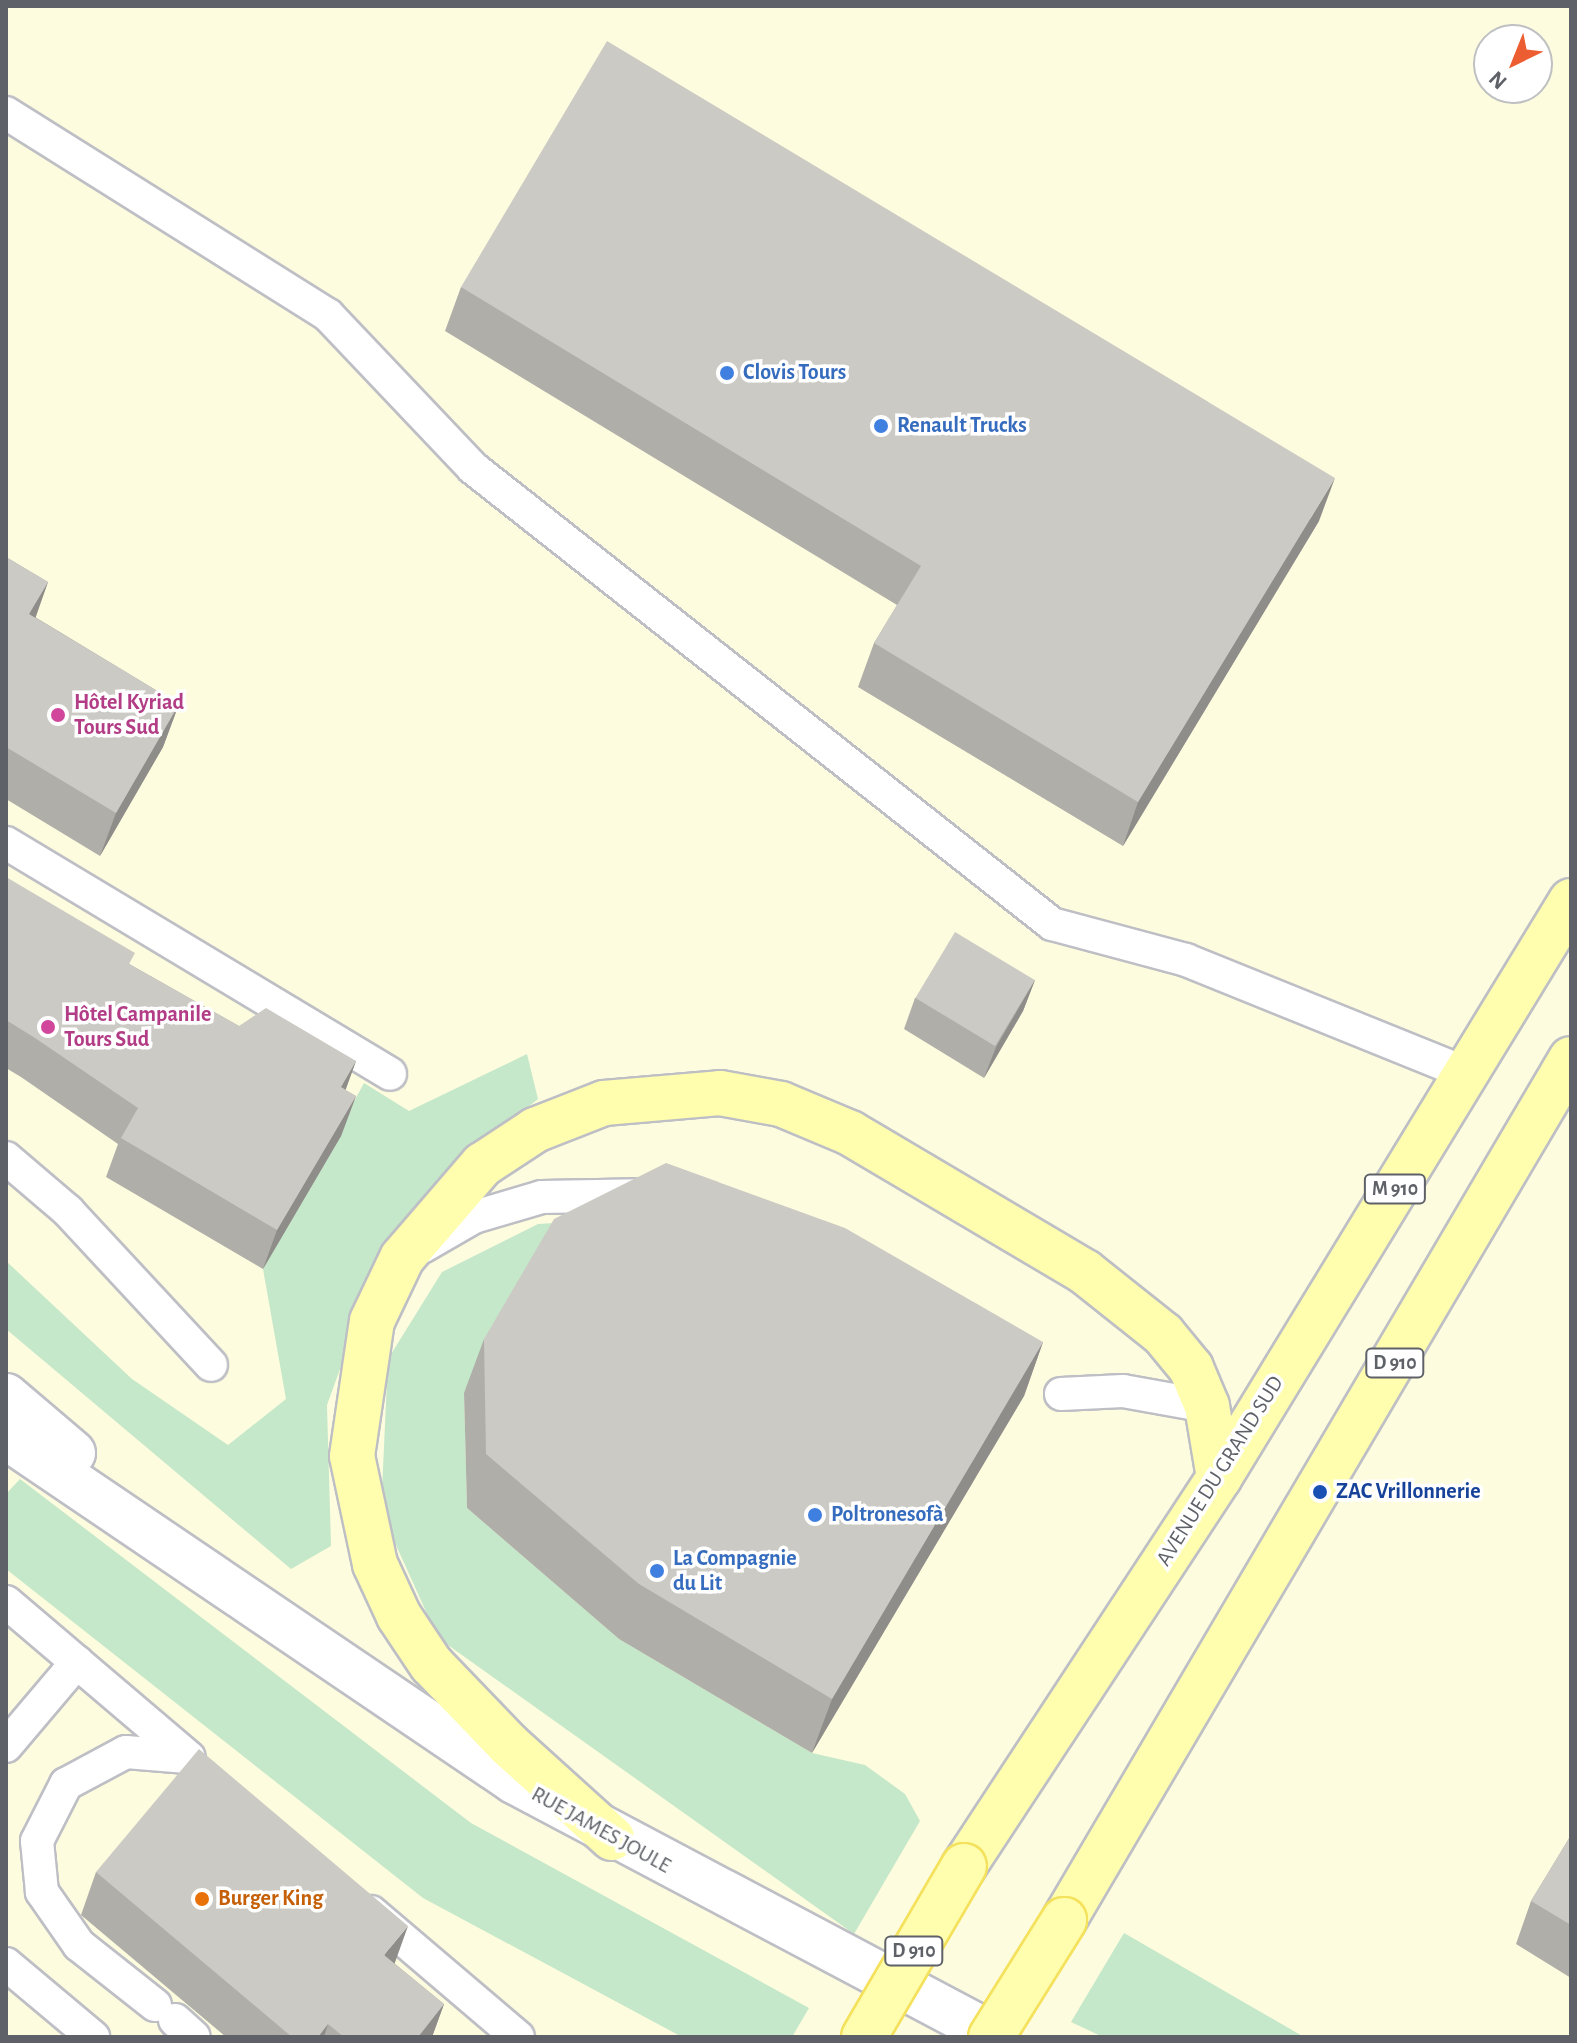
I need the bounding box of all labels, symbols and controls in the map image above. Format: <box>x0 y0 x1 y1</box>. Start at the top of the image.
north arrow <box>1473 24 1553 104</box>
text: N <box>1485 67 1511 93</box>
place label: Clovis Tours <box>743 360 846 386</box>
marker: Clovis Tours <box>718 364 736 382</box>
place label: Renault Trucks <box>897 413 1027 439</box>
marker: Renault Trucks <box>872 417 890 435</box>
place label: Hôtel Kyriad Tours Sud <box>74 689 184 740</box>
marker: Hôtel Kyriad Tours Sud <box>49 706 67 724</box>
place label: Hôtel Campanile Tours Sud <box>64 1001 211 1052</box>
marker: Hôtel Campanile Tours Sud <box>39 1018 57 1036</box>
road number: M 910 <box>1363 1173 1427 1205</box>
road number: D 910 <box>1365 1347 1425 1379</box>
street label: AVENUE DU GRAND SUD <box>1151 1371 1289 1571</box>
place label: ZAC Vrillonnerie <box>1336 1479 1481 1505</box>
marker: ZAC Vrillonnerie <box>1311 1483 1329 1501</box>
place label: Poltronesofà <box>831 1502 944 1528</box>
marker: Poltronesofà <box>806 1506 824 1524</box>
place label: La Compagnie du Lit <box>673 1545 797 1596</box>
marker: La Compagnie du Lit <box>648 1562 666 1580</box>
street label: RUE JAMES JOULE <box>527 1781 675 1879</box>
place label: Burger King <box>218 1886 323 1912</box>
marker: Burger King <box>193 1890 211 1908</box>
road number: D 910 <box>884 1935 944 1967</box>

